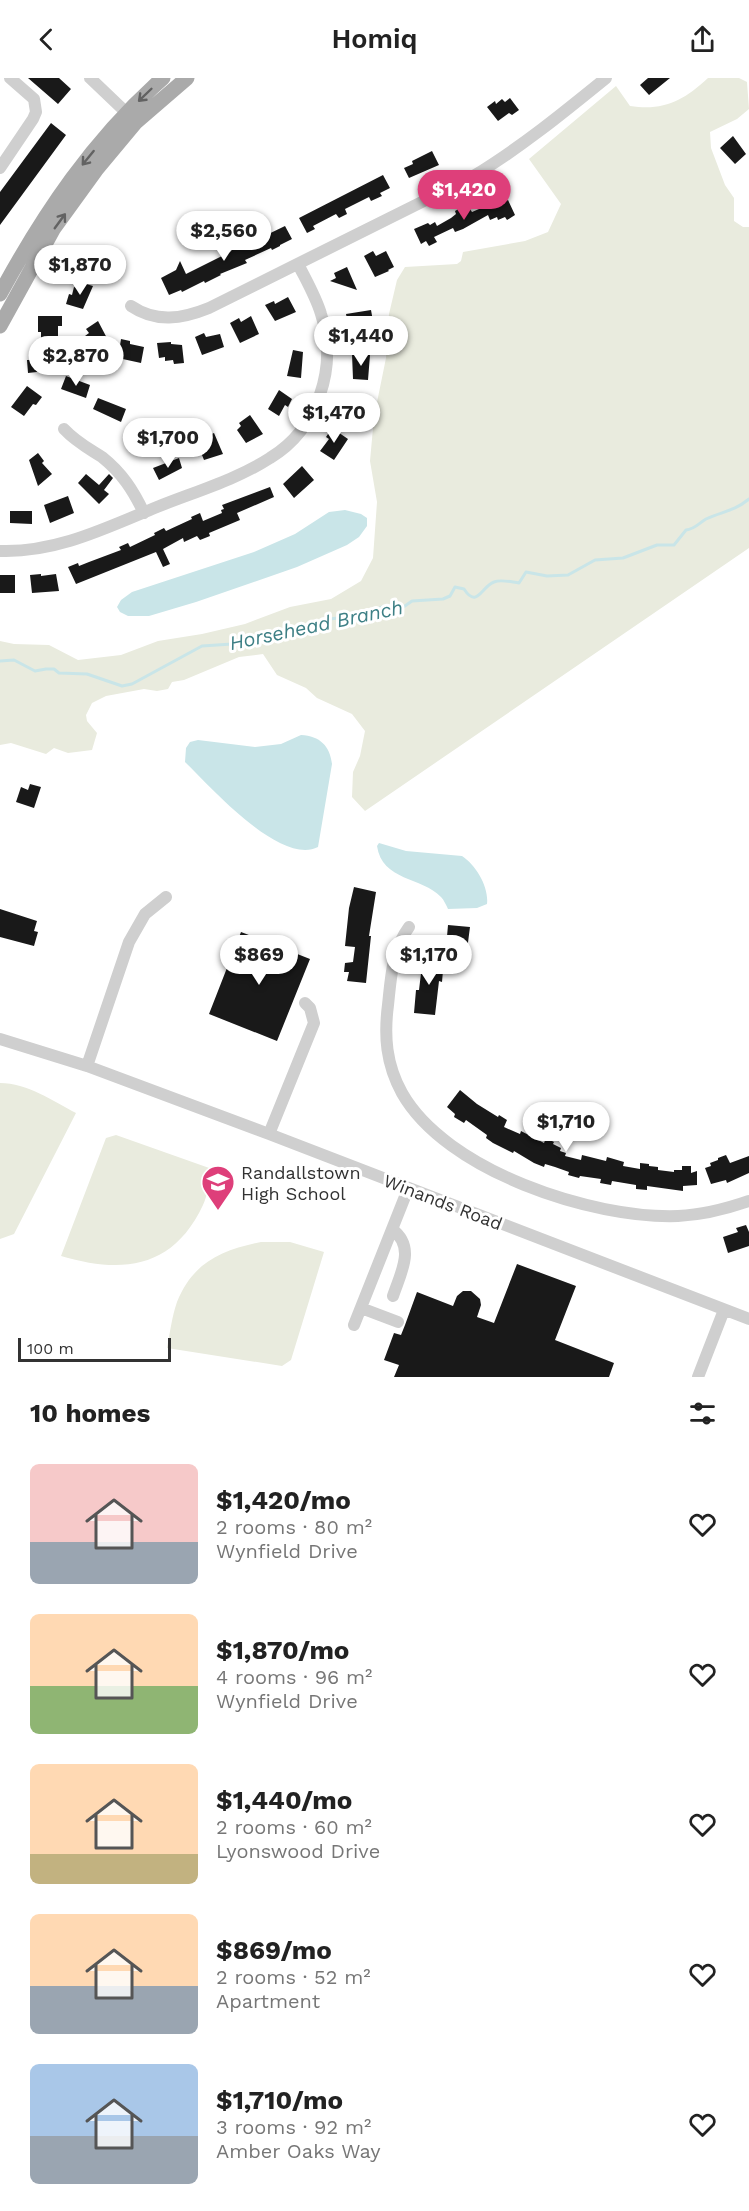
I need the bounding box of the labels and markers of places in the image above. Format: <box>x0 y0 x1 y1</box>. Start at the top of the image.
pin: $1,420 <box>415 170 513 221</box>
pin: $2,560 <box>175 211 273 262</box>
pin: $1,870 <box>31 245 129 296</box>
pin: $1,440 <box>312 316 410 367</box>
pin: $2,870 <box>27 336 125 387</box>
pin: $1,470 <box>285 393 383 444</box>
pin: $1,700 <box>119 418 217 469</box>
pin: $869 <box>223 935 295 986</box>
pin: $1,170 <box>380 935 478 986</box>
pin: $1,710 <box>517 1102 615 1153</box>
place label: Randallstown High School <box>241 1162 361 1204</box>
school or university icon: Randallstown High School <box>200 1164 236 1211</box>

